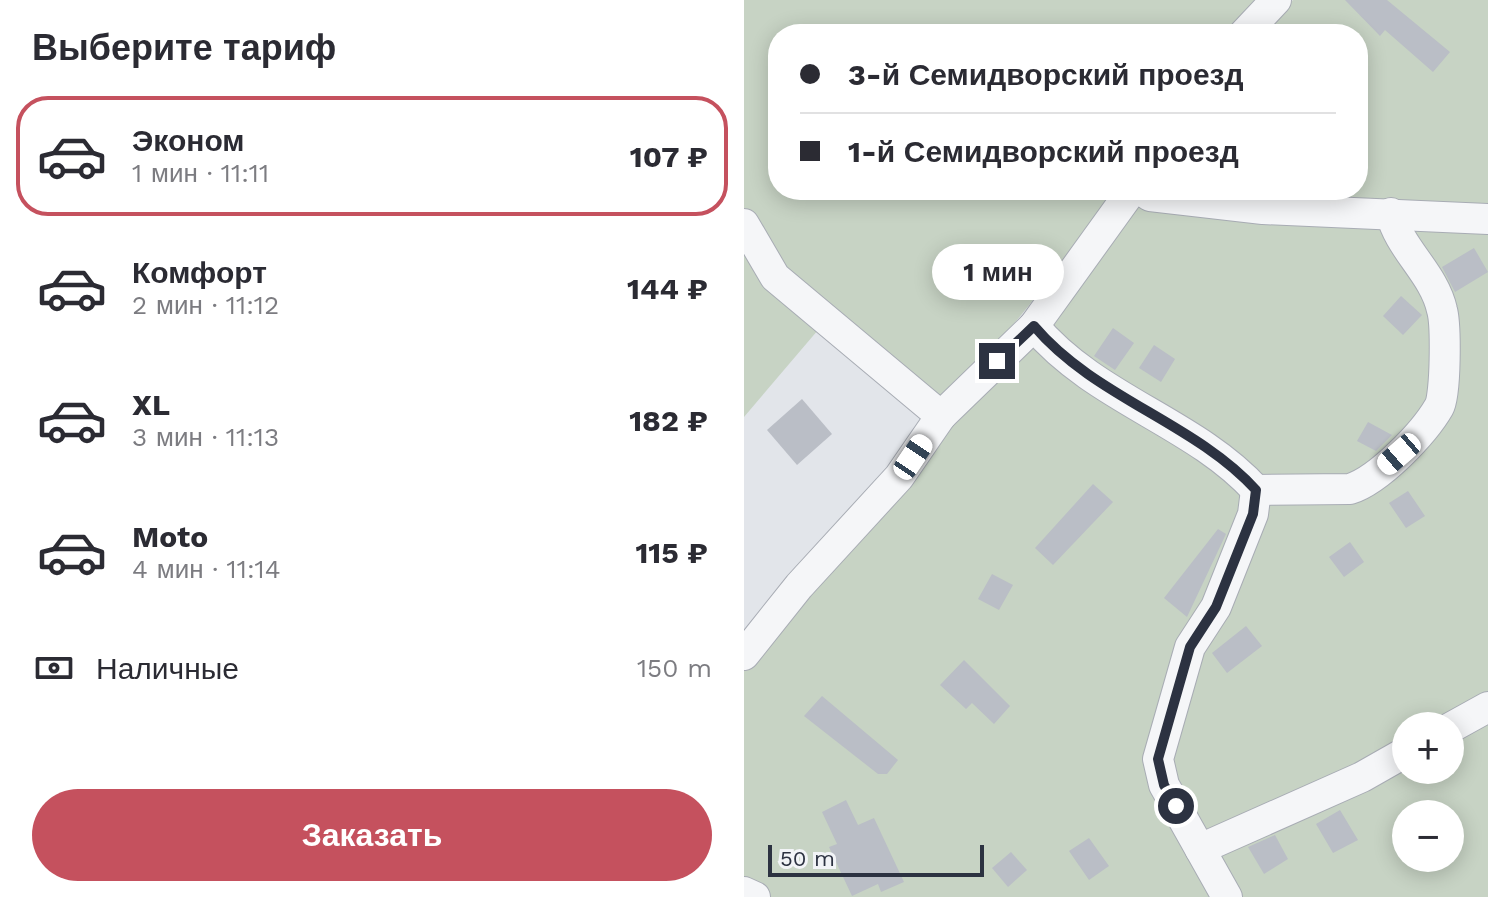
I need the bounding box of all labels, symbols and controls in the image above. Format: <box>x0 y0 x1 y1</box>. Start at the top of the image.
text: Выберите тариф <box>32 27 336 69</box>
text: 3-й Семидворский проезд <box>848 57 1244 92</box>
icon: car <box>36 120 108 192</box>
text: Эконом <box>132 123 245 158</box>
text: 1-й Семидворский проезд <box>848 134 1239 169</box>
text: 107 ₽ <box>630 139 708 174</box>
text: 1 мин · 11:11 <box>132 158 269 188</box>
callout: 1 мин <box>931 245 1063 301</box>
icon: car <box>36 252 108 324</box>
text: Комфорт <box>132 255 267 290</box>
text: 1 мин <box>963 257 1033 287</box>
text: 144 ₽ <box>627 271 708 306</box>
text: 2 мин · 11:12 <box>132 290 279 320</box>
route end <box>979 343 1015 379</box>
icon: car <box>36 384 108 456</box>
text: XL <box>132 387 170 422</box>
text: 182 ₽ <box>629 403 708 438</box>
text: 3 мин · 11:13 <box>132 422 279 452</box>
car <box>1373 429 1425 479</box>
car <box>890 430 936 484</box>
icon: car <box>36 516 108 588</box>
text: Moto <box>132 519 208 554</box>
text: 115 ₽ <box>635 535 708 570</box>
text: 4 мин · 11:14 <box>132 554 281 584</box>
icon: cash <box>32 646 76 690</box>
text: Наличные <box>96 651 239 686</box>
text: 150 m <box>637 653 712 683</box>
map controls <box>1392 712 1464 872</box>
button: + <box>1392 712 1464 784</box>
route start <box>1158 788 1194 824</box>
button: Заказать <box>32 789 712 881</box>
button: − <box>1392 800 1464 872</box>
scale bar <box>768 841 984 877</box>
text: 50 m <box>780 846 835 871</box>

